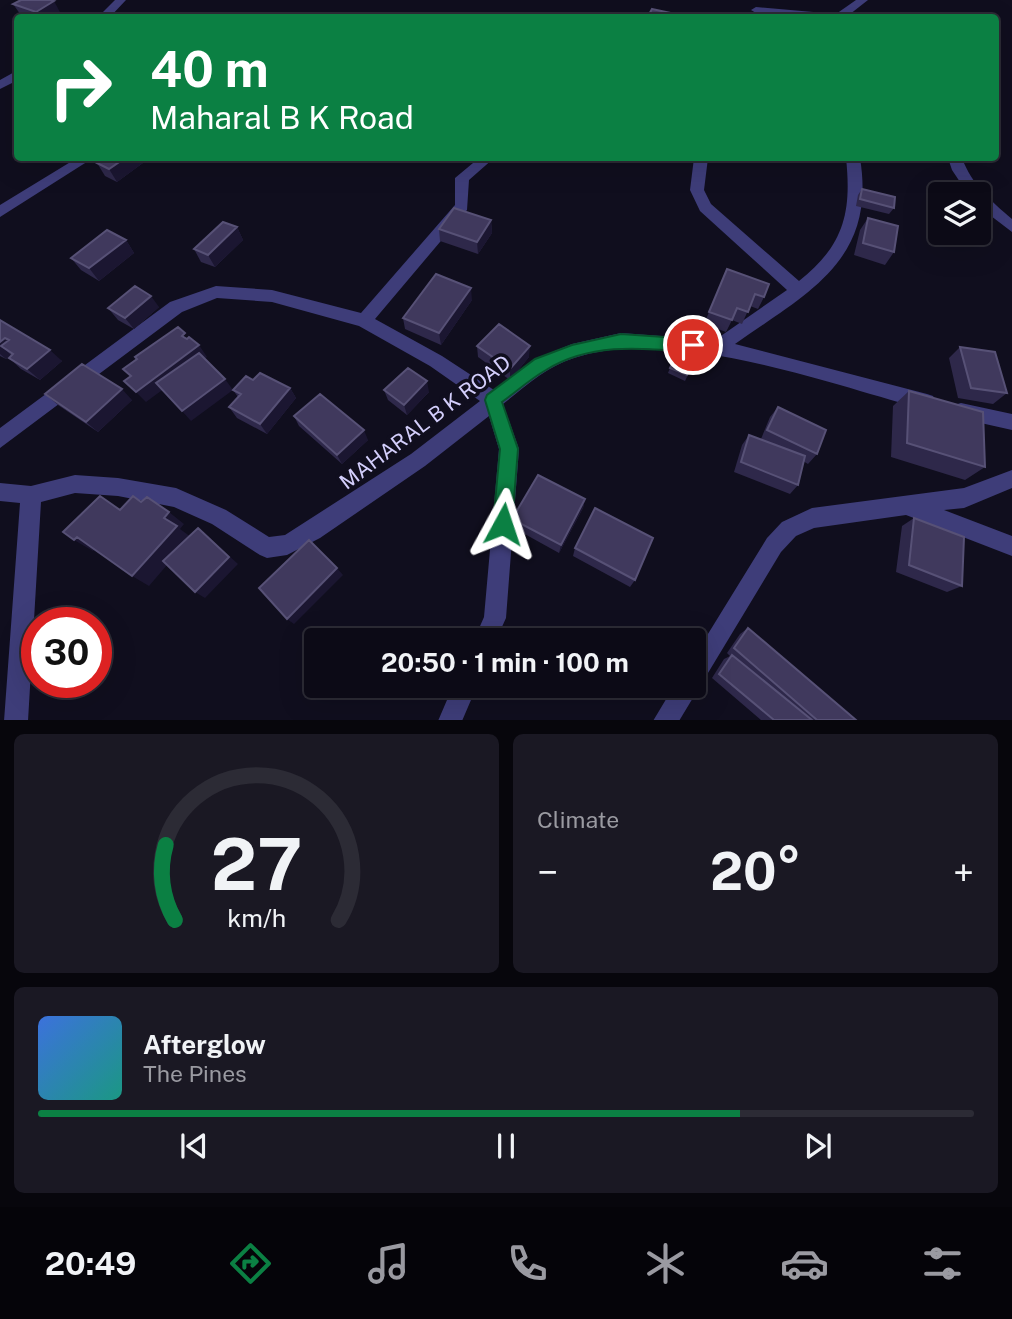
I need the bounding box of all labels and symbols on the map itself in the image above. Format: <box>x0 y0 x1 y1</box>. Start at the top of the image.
pin <box>663 315 723 375</box>
street label: MAHARAL B K ROAD <box>335 350 515 494</box>
position arrow <box>466 487 540 561</box>
speed limit sign: 30 <box>21 607 112 698</box>

